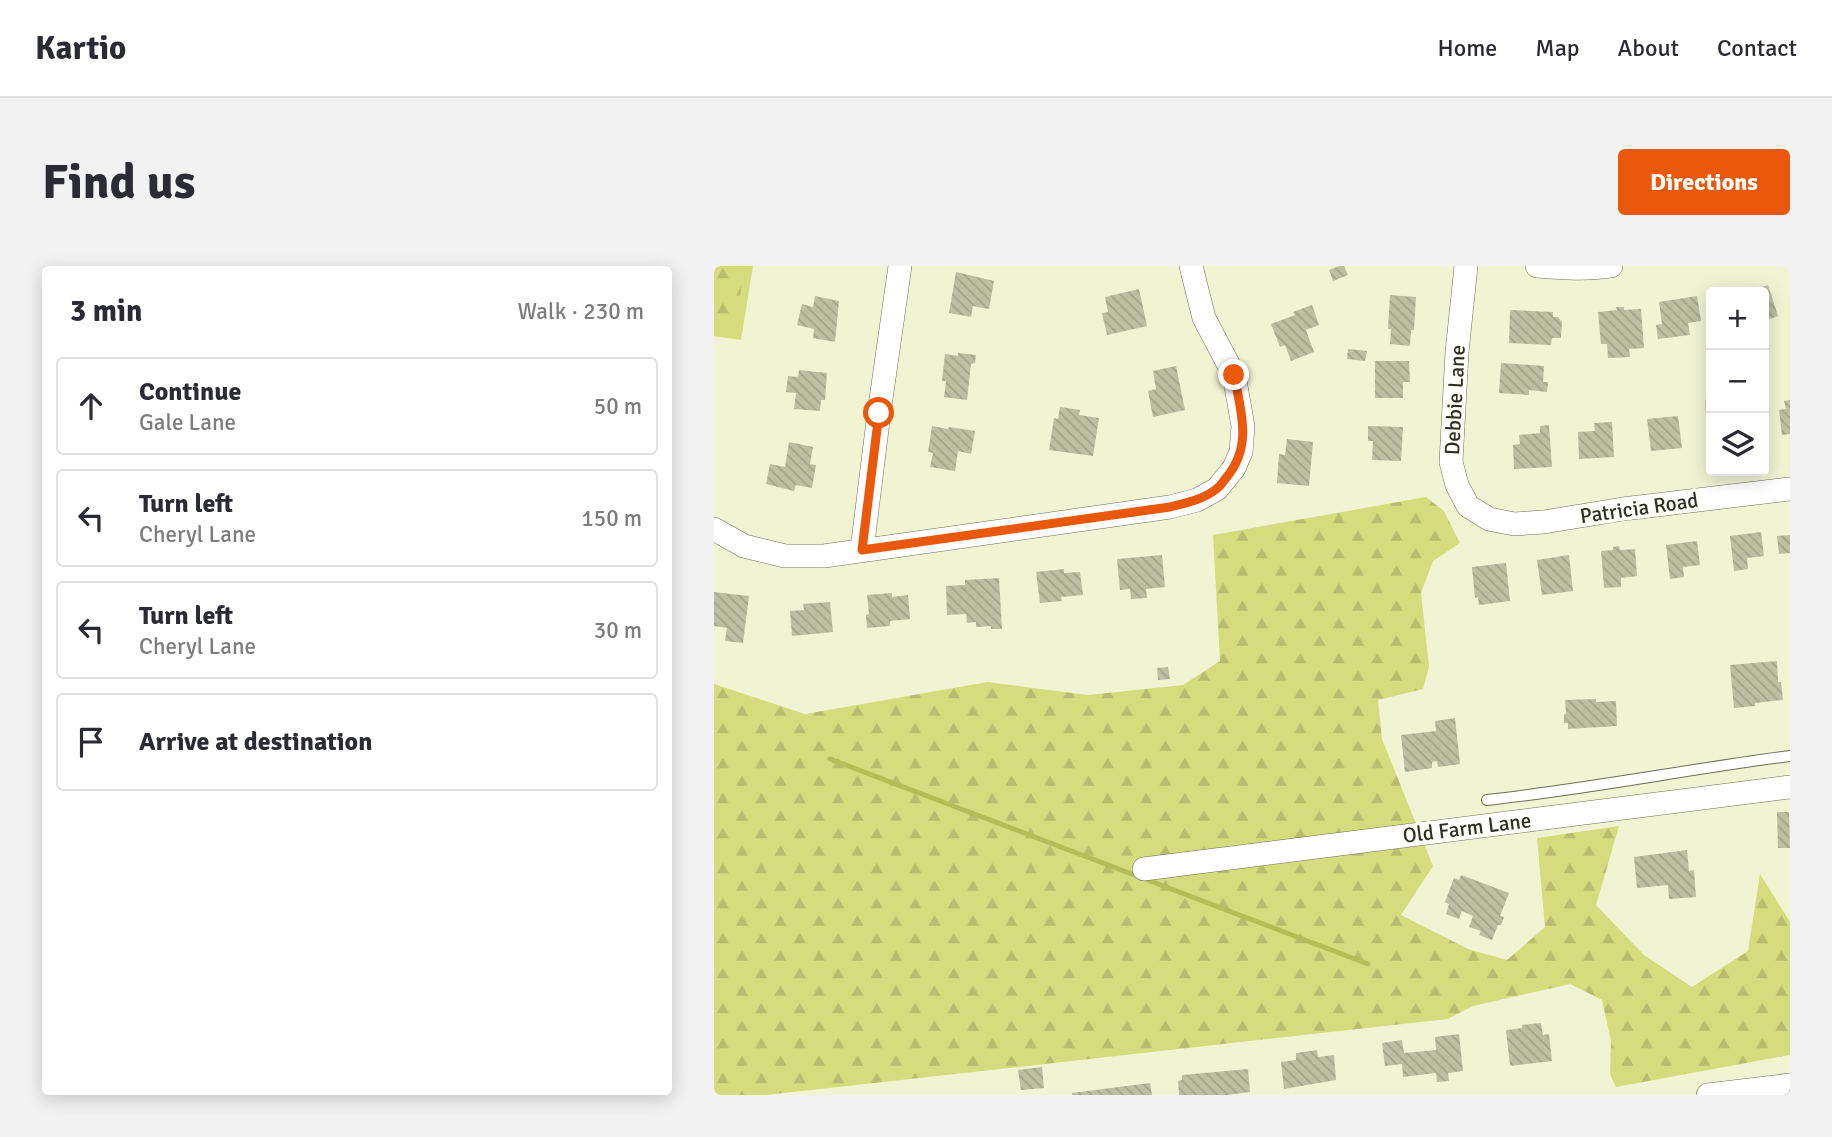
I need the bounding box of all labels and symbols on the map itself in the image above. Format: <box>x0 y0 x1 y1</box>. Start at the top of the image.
street label: Debbie Lane <box>1439 344 1471 456</box>
route end <box>1218 359 1249 390</box>
route start <box>863 397 894 428</box>
street label: Patricia Road <box>1578 487 1700 529</box>
street label: Old Farm Lane <box>1401 807 1533 849</box>

